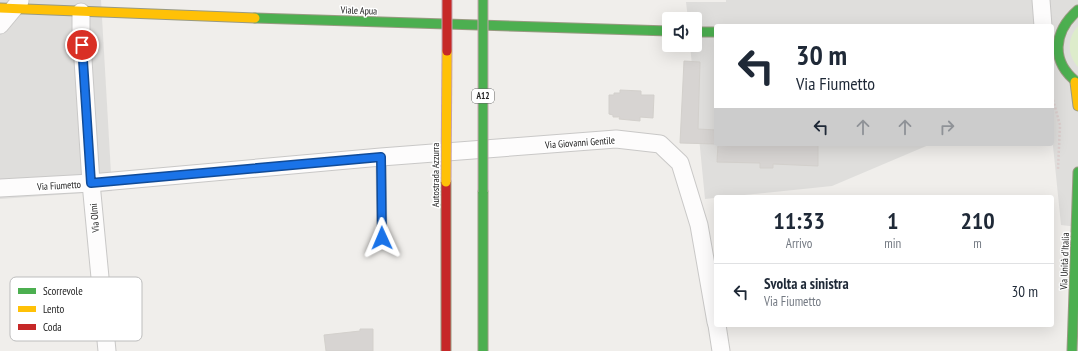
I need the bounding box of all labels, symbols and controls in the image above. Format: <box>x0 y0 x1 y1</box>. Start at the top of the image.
street label: Viale Apua <box>340 3 377 18</box>
map controls <box>662 12 702 52</box>
button: sound <box>662 12 702 52</box>
pin <box>65 28 99 62</box>
icon: arrive <box>71 34 93 56</box>
text: 30 m <box>796 36 847 73</box>
icon: left <box>730 40 782 92</box>
text: Via Fiumetto <box>796 72 875 95</box>
road number: A12 <box>472 89 494 103</box>
icon: left <box>810 116 832 138</box>
icon: ahead <box>852 116 874 138</box>
icon: ahead <box>894 116 916 138</box>
icon: right <box>936 116 958 138</box>
street label: Via Giovanni Gentile <box>544 134 615 151</box>
street label: Autostrada Azzurra <box>429 143 442 207</box>
street label: Via Fiumetto <box>36 178 81 193</box>
street label: Via Olmi <box>87 203 102 234</box>
text: 11:33 <box>773 205 825 236</box>
text: 1 <box>887 205 898 236</box>
text: 210 <box>960 205 995 236</box>
position arrow <box>361 217 403 259</box>
street label: Via Unità d'Italia <box>1057 232 1072 291</box>
text: Arrivo <box>786 235 813 252</box>
text: min <box>884 235 901 252</box>
text: m <box>973 235 982 252</box>
text: Svolta a sinistra <box>764 274 849 293</box>
legend <box>10 277 142 341</box>
icon: left <box>730 281 752 303</box>
text: 30 m <box>1012 282 1038 301</box>
text: Scorrevole <box>43 284 83 298</box>
text: Via Fiumetto <box>764 293 821 310</box>
text: Lento <box>43 302 64 316</box>
text: Coda <box>43 320 62 334</box>

